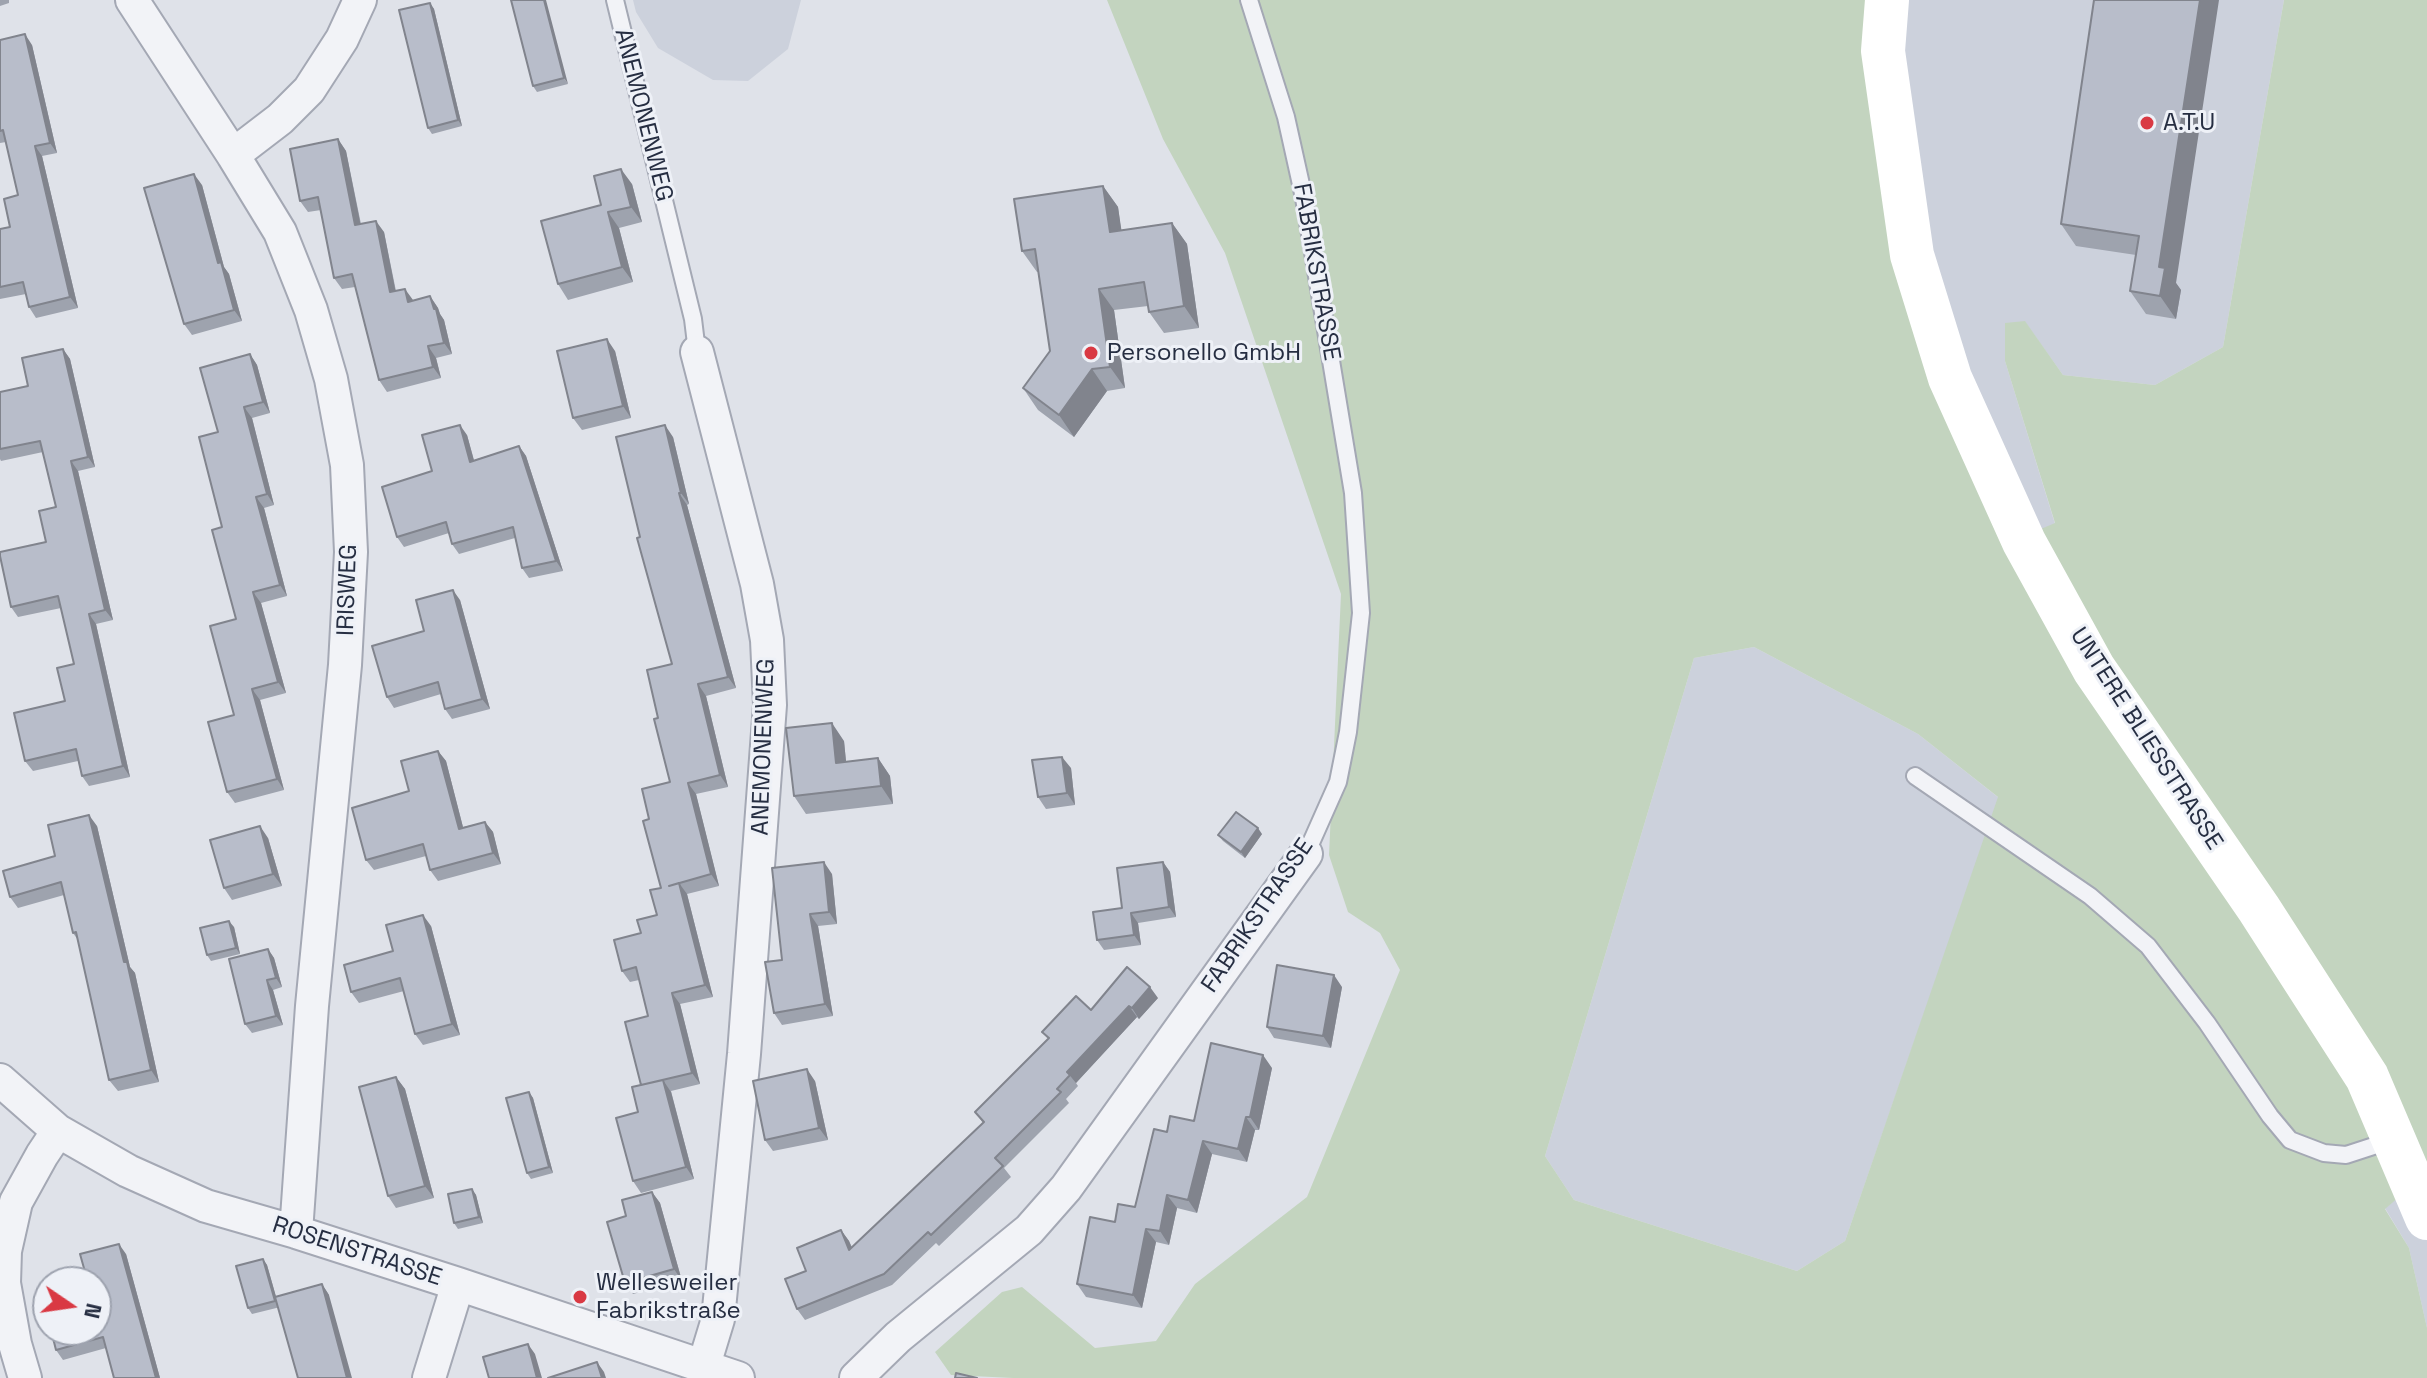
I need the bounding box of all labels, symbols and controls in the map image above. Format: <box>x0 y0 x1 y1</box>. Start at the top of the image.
street label: ANEMONENWEG <box>608 26 678 204</box>
place label: A.T.U <box>2163 109 2215 137</box>
marker: A.T.U <box>2138 114 2156 132</box>
street label: FABRIKSTRASSE <box>1286 181 1346 363</box>
place label: Personello GmbH <box>1107 339 1301 367</box>
marker: Personello GmbH <box>1082 344 1100 362</box>
street label: IRISWEG <box>332 544 364 636</box>
street label: UNTERE BLIESSTRASSE <box>2063 623 2229 855</box>
street label: ANEMONENWEG <box>747 658 781 836</box>
street label: FABRIKSTRASSE <box>1196 833 1320 999</box>
street label: ROSENSTRASSE <box>269 1211 445 1293</box>
north arrow <box>32 1266 112 1346</box>
place label: Wellesweiler Fabrikstraße <box>596 1269 741 1325</box>
marker: Wellesweiler Fabrikstraße <box>571 1288 589 1306</box>
text: N <box>78 1301 109 1321</box>

